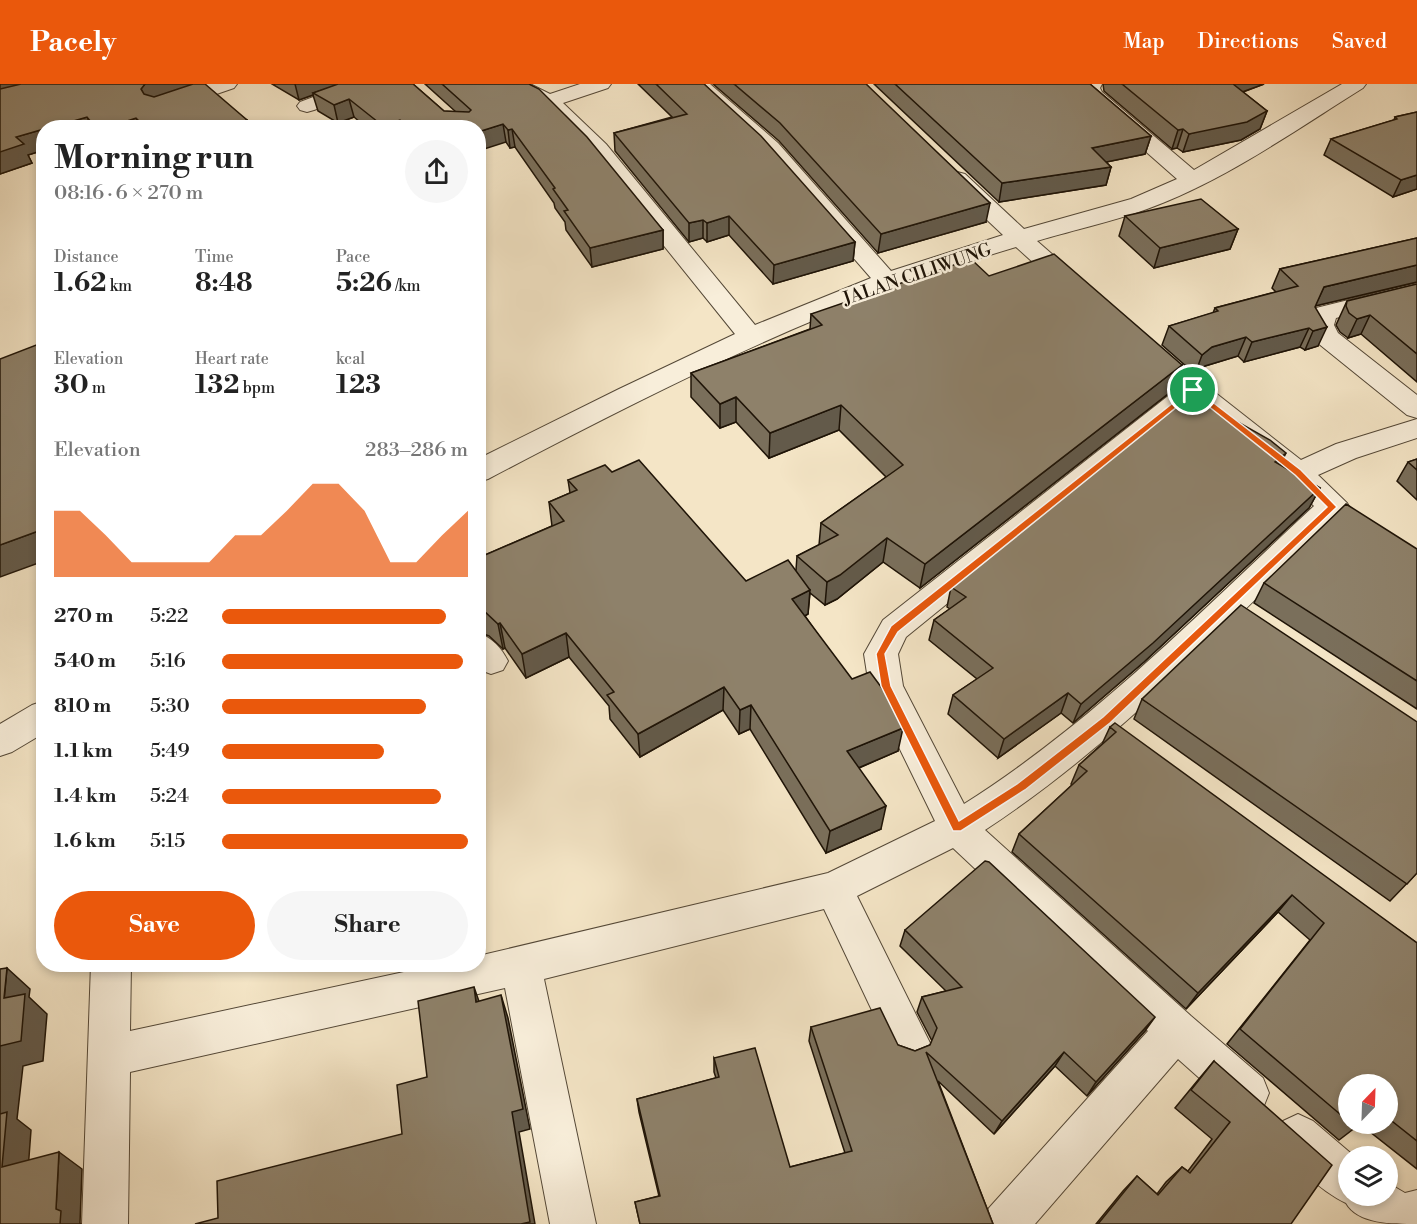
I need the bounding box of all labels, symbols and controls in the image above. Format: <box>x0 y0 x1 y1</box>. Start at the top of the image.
text: Pacely <box>30 25 116 60</box>
text: Map <box>1123 29 1165 55</box>
text: Directions <box>1198 29 1299 55</box>
text: Saved <box>1332 29 1387 55</box>
text: Morning run <box>54 138 254 179</box>
button: share <box>405 140 468 203</box>
text: 08:16 · 6 × 270 m <box>54 181 203 206</box>
street label: JALAN CILIWUNG <box>839 238 995 311</box>
text: Distance <box>54 247 119 267</box>
text: Time <box>195 247 234 267</box>
text: Pace <box>336 247 370 267</box>
text: 1.62 <box>54 267 106 299</box>
text: 8:48 <box>195 267 253 299</box>
text: 5:26 <box>336 267 392 299</box>
text: km <box>106 276 132 296</box>
text: /km <box>392 276 421 296</box>
text: Elevation <box>54 349 123 369</box>
text: Heart rate <box>195 349 269 369</box>
text: kcal <box>336 349 365 369</box>
pin <box>1167 364 1218 415</box>
text: 30 <box>54 369 89 401</box>
text: 132 <box>195 369 239 401</box>
text: 123 <box>336 369 381 401</box>
icon: arrive <box>1176 373 1209 406</box>
text: m <box>89 378 106 398</box>
text: bpm <box>239 378 275 398</box>
text: Elevation <box>54 438 141 463</box>
text: 283–286 m <box>365 438 468 463</box>
text: 270 m <box>54 604 113 629</box>
text: 5:22 <box>150 604 188 629</box>
text: 540 m <box>54 649 116 674</box>
text: 5:16 <box>150 649 186 674</box>
text: 810 m <box>54 694 111 719</box>
text: 5:30 <box>150 694 190 719</box>
text: 1.1 km <box>54 739 113 764</box>
text: 5:49 <box>150 739 190 764</box>
text: 1.4 km <box>54 784 116 809</box>
text: 5:24 <box>150 784 189 809</box>
text: 1.6 km <box>54 829 116 854</box>
text: 5:15 <box>150 829 185 854</box>
button: Save <box>54 891 255 960</box>
button: Share <box>267 891 468 960</box>
north arrow <box>1338 1074 1398 1134</box>
map controls <box>1338 1074 1398 1206</box>
button: layers <box>1338 1146 1398 1206</box>

